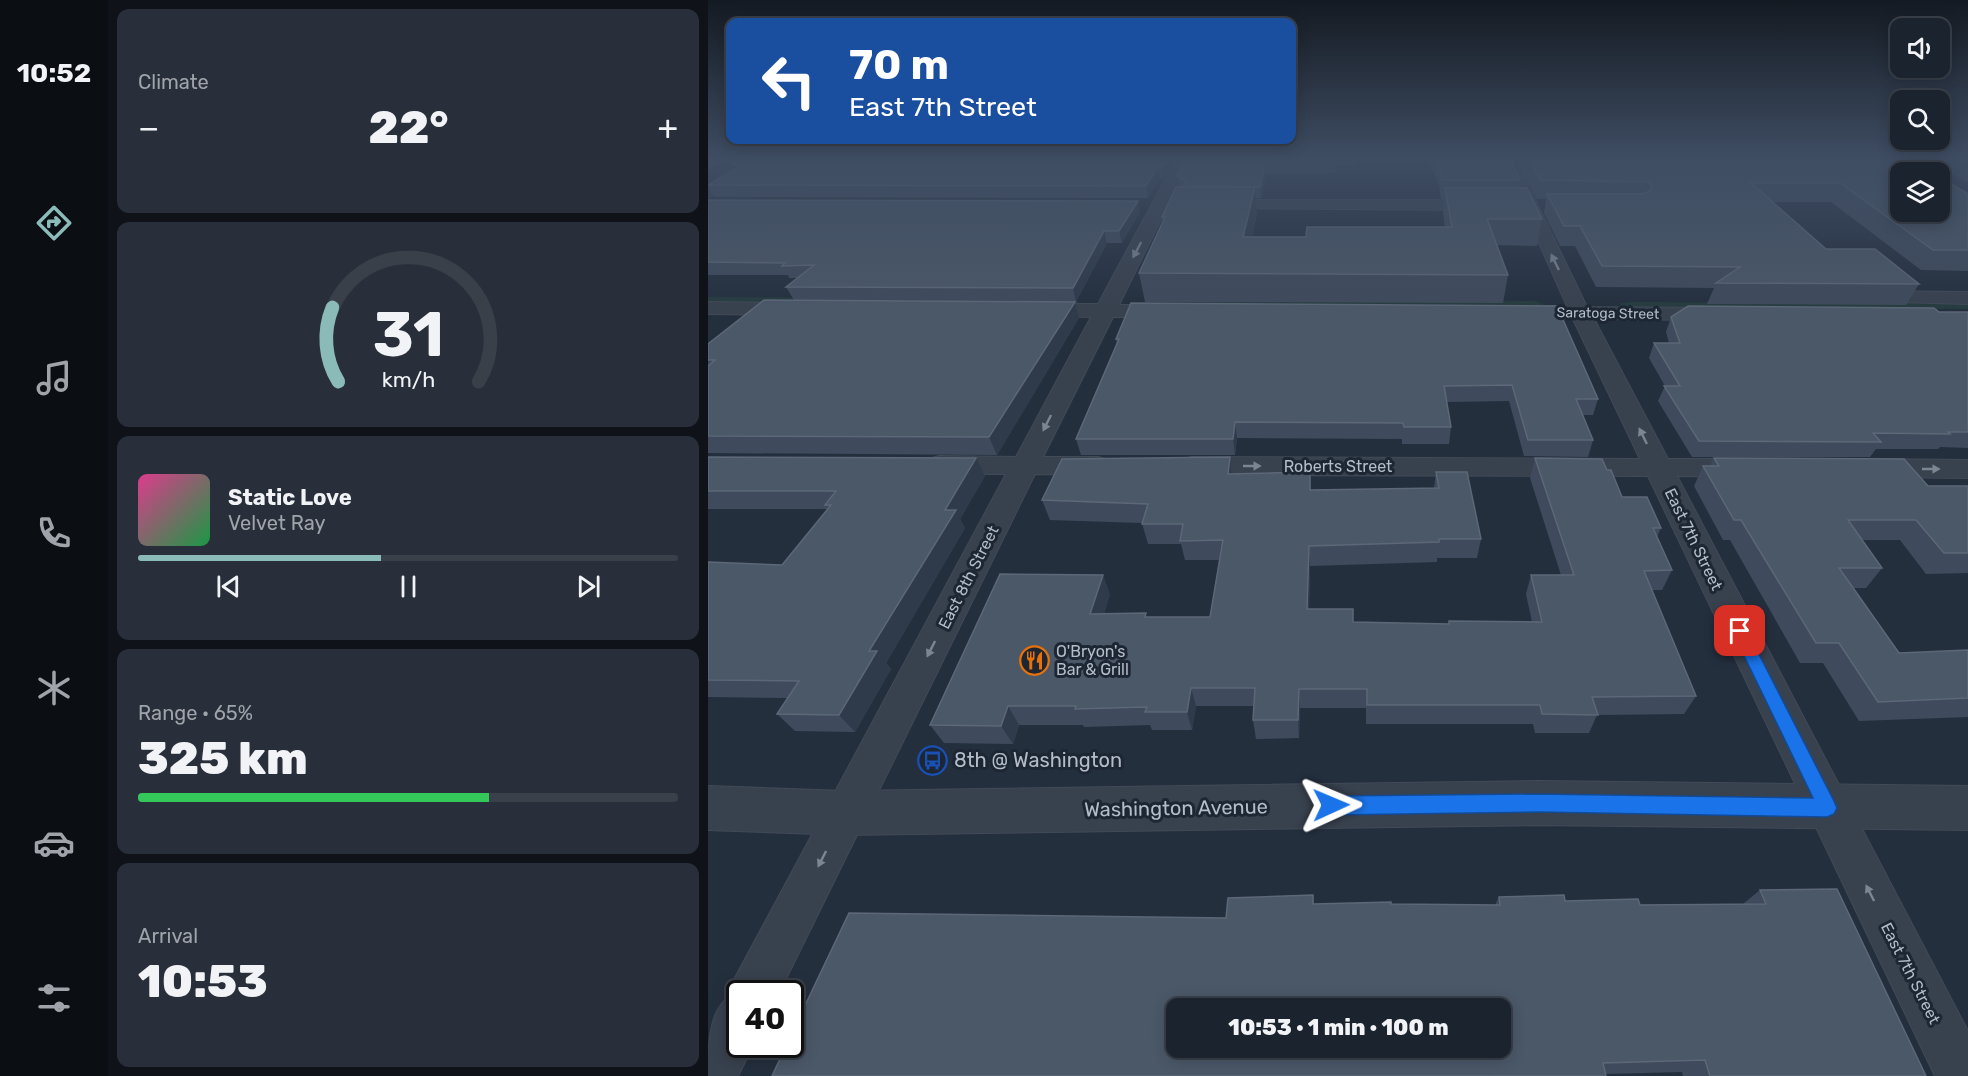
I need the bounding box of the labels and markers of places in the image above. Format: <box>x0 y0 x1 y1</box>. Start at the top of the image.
pin <box>1714 605 1765 656</box>
place label: O'Bryon's Bar & Grill <box>1056 642 1129 679</box>
restaurant icon: O'Bryon's Bar & Grill <box>1019 644 1051 676</box>
bus stop icon: 8th @ Washington <box>917 744 949 776</box>
place label: 8th @ Washington <box>954 748 1122 772</box>

